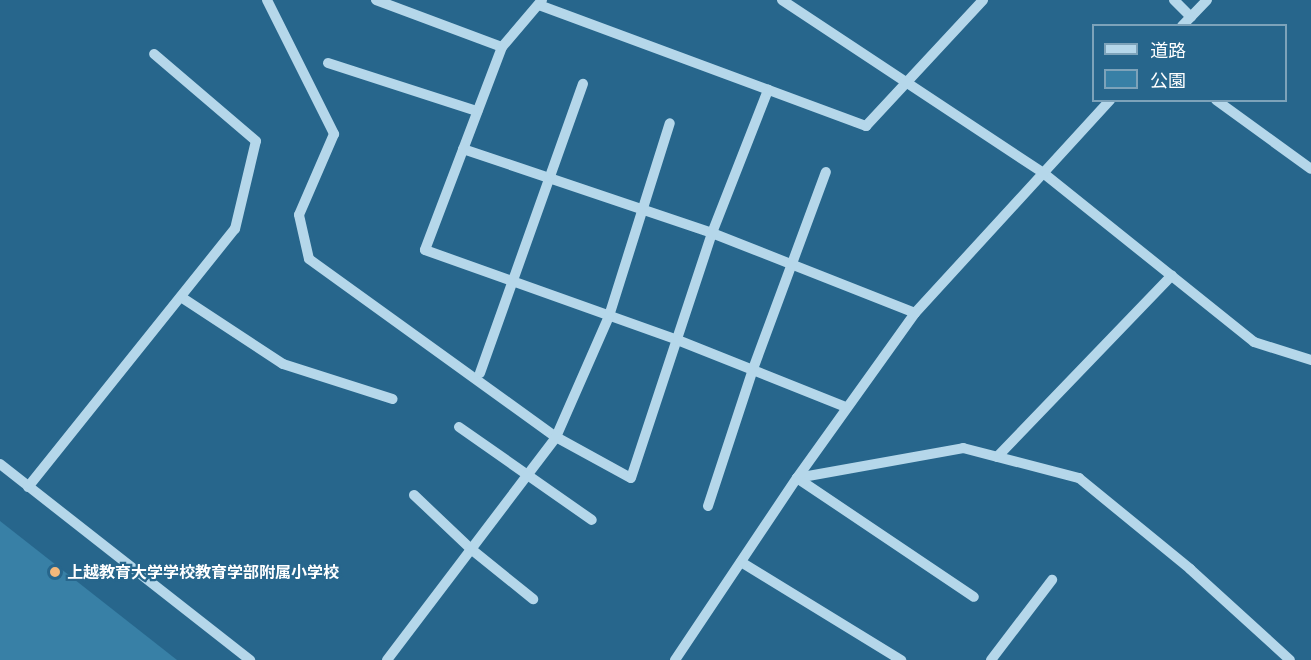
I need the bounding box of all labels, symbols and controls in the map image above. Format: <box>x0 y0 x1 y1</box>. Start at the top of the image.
legend <box>1092 24 1287 102</box>
text: 道路 <box>1150 39 1186 62</box>
text: 公園 <box>1150 69 1186 92</box>
place label: 上越教育大学学校教育学部附属小学校 <box>67 562 339 582</box>
marker: 上越教育大学学校教育学部附属小学校 <box>48 565 62 579</box>

